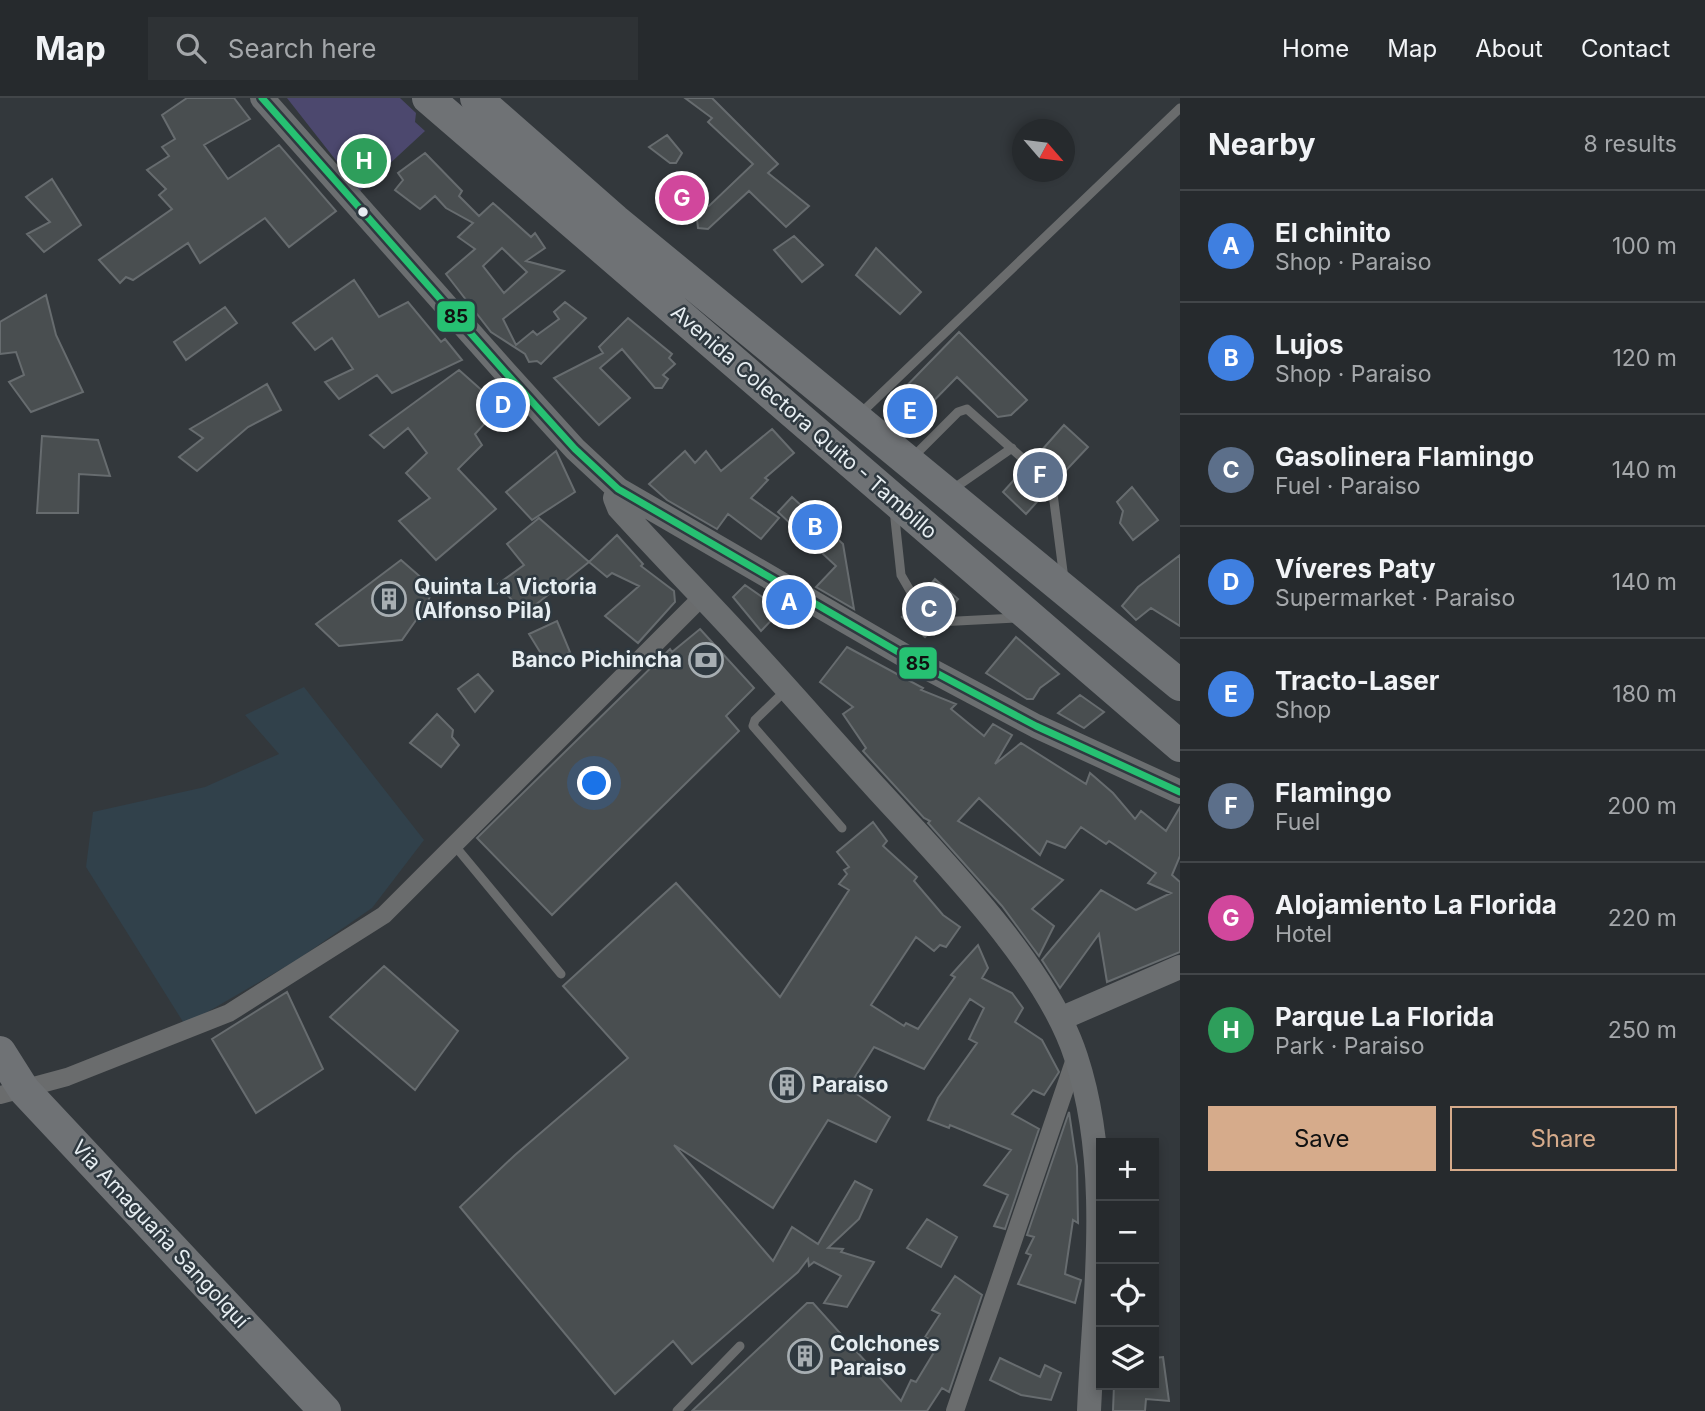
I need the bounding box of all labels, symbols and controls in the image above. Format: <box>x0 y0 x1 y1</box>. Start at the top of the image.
search box <box>148 17 638 80</box>
text: Map <box>35 28 106 68</box>
icon: search <box>172 29 210 67</box>
text: Search here <box>228 33 376 64</box>
text: Home <box>1282 34 1349 63</box>
text: Map <box>1387 34 1437 63</box>
text: About <box>1475 34 1543 63</box>
text: Contact <box>1581 34 1670 63</box>
north arrow <box>1012 119 1075 182</box>
text: Nearby <box>1208 126 1316 162</box>
text: 8 results <box>1584 130 1677 158</box>
pin: H <box>341 135 387 187</box>
pin: G <box>659 172 705 224</box>
unlabelled marker <box>356 205 370 219</box>
text: El chinito <box>1275 217 1391 248</box>
text: A <box>1222 232 1240 260</box>
text: 100 m <box>1612 232 1677 260</box>
text: Shop · Paraiso <box>1275 248 1431 276</box>
street label: Avenida Colectora Quito - Tambillo <box>666 299 942 544</box>
line badge: 85 <box>436 300 476 333</box>
text: 85 <box>444 305 468 328</box>
text: Lujos <box>1275 329 1343 360</box>
text: B <box>1223 344 1239 372</box>
text: 120 m <box>1612 344 1677 372</box>
text: Shop · Paraiso <box>1275 360 1431 388</box>
pin: D <box>480 379 526 431</box>
pin: E <box>887 385 933 437</box>
text: Gasolinera Flamingo <box>1275 441 1534 472</box>
pin: F <box>1017 449 1063 501</box>
text: C <box>1222 456 1240 484</box>
text: 140 m <box>1612 456 1677 484</box>
text: Fuel · Paraiso <box>1275 472 1421 500</box>
pin: B <box>792 501 838 553</box>
text: Víveres Paty <box>1275 553 1436 584</box>
text: D <box>1223 568 1239 596</box>
text: 140 m <box>1612 568 1677 596</box>
place label: Quinta La Victoria (Alfonso Pila) <box>414 574 597 623</box>
pin: A <box>766 576 812 628</box>
building icon: Quinta La Victoria (Alfonso Pila) <box>370 580 408 618</box>
pin: C <box>906 583 952 635</box>
text: Supermarket · Paraiso <box>1275 584 1515 612</box>
bank icon: Banco Pichincha <box>687 641 725 679</box>
line badge: 85 <box>898 646 938 680</box>
place label: Banco Pichincha <box>512 647 682 672</box>
text: 85 <box>906 652 930 675</box>
text: Tracto-Laser <box>1275 665 1439 696</box>
text: E <box>1224 680 1238 708</box>
text: 180 m <box>1612 680 1677 708</box>
text: Shop <box>1275 696 1331 724</box>
your location <box>577 766 611 800</box>
text: Flamingo <box>1275 777 1392 808</box>
text: F <box>1224 792 1238 820</box>
text: 200 m <box>1607 792 1677 820</box>
text: Fuel <box>1275 808 1320 836</box>
text: Alojamiento La Florida <box>1275 889 1557 920</box>
text: G <box>1222 904 1240 932</box>
text: 220 m <box>1608 904 1677 932</box>
text: Hotel <box>1275 920 1332 948</box>
text: Parque La Florida <box>1275 1001 1494 1032</box>
text: H <box>1222 1016 1240 1044</box>
text: 250 m <box>1608 1016 1677 1044</box>
text: Park · Paraiso <box>1275 1032 1425 1060</box>
building icon: Paraiso <box>768 1066 806 1104</box>
place label: Paraiso <box>812 1072 888 1097</box>
button: Save <box>1208 1106 1436 1171</box>
button: Share <box>1450 1106 1677 1171</box>
street label: Via Amaguaña Sangolquí <box>67 1135 255 1333</box>
map controls <box>1096 1138 1159 1390</box>
button: + <box>1096 1138 1159 1201</box>
button: − <box>1096 1201 1159 1264</box>
button: locate <box>1096 1264 1159 1327</box>
button: layers <box>1096 1327 1159 1390</box>
place label: Colchones Paraiso <box>830 1331 940 1380</box>
building icon: Colchones Paraiso <box>786 1337 824 1375</box>

